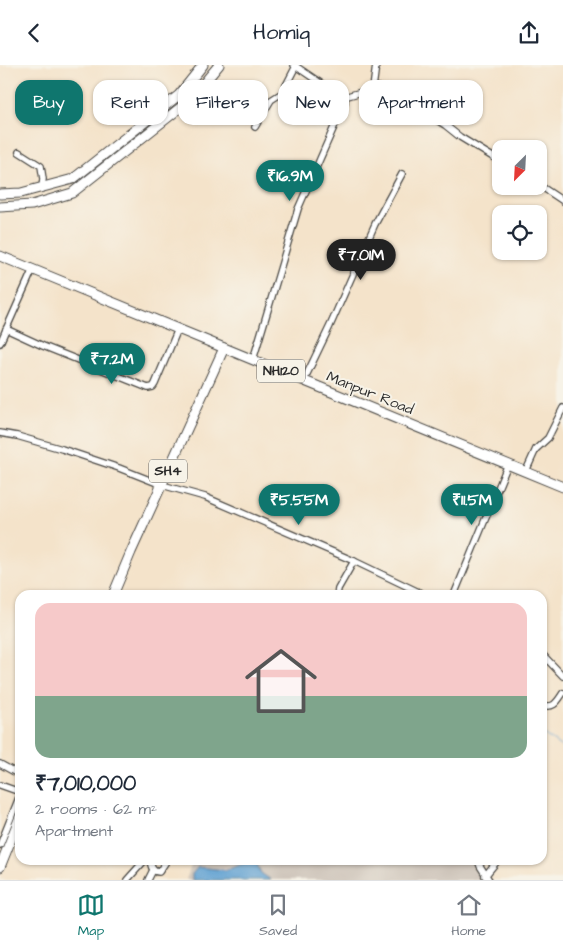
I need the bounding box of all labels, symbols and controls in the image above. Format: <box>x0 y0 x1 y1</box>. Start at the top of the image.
text: Homiq <box>253 17 310 48</box>
icon: back <box>20 19 48 47</box>
icon: share <box>515 19 543 47</box>
chip: Buy <box>15 80 83 125</box>
chip: Rent <box>93 80 168 125</box>
chip: Filters <box>178 80 268 125</box>
chip: New <box>278 80 349 125</box>
chip: Apartment <box>359 80 483 125</box>
north arrow <box>492 140 548 195</box>
map controls <box>492 140 547 260</box>
pin: ₹16.9M <box>249 159 331 202</box>
text: ₹16.9M <box>267 165 313 187</box>
button: locate <box>492 205 547 260</box>
pin: ₹7.01M <box>320 239 402 281</box>
text: ₹7.01M <box>338 244 384 266</box>
pin: ₹7.2M <box>77 343 147 385</box>
text: ₹7.2M <box>90 348 134 370</box>
road number: NH120 <box>257 359 305 383</box>
street label: Manpur Road <box>323 366 417 420</box>
road number: SH4 <box>149 459 187 483</box>
pin: ₹5.55M <box>258 483 340 526</box>
pin: ₹11.5M <box>431 483 513 526</box>
text: ₹5.55M <box>270 489 328 511</box>
text: ₹11.5M <box>452 489 492 511</box>
icon: home <box>236 636 326 726</box>
text: ₹7,010,000 <box>35 769 136 798</box>
text: 2 rooms · 62 m² <box>35 798 157 820</box>
text: Apartment <box>35 820 113 842</box>
tab: Map <box>77 891 105 941</box>
tab: Saved <box>259 891 297 941</box>
tab: Home <box>451 891 486 941</box>

